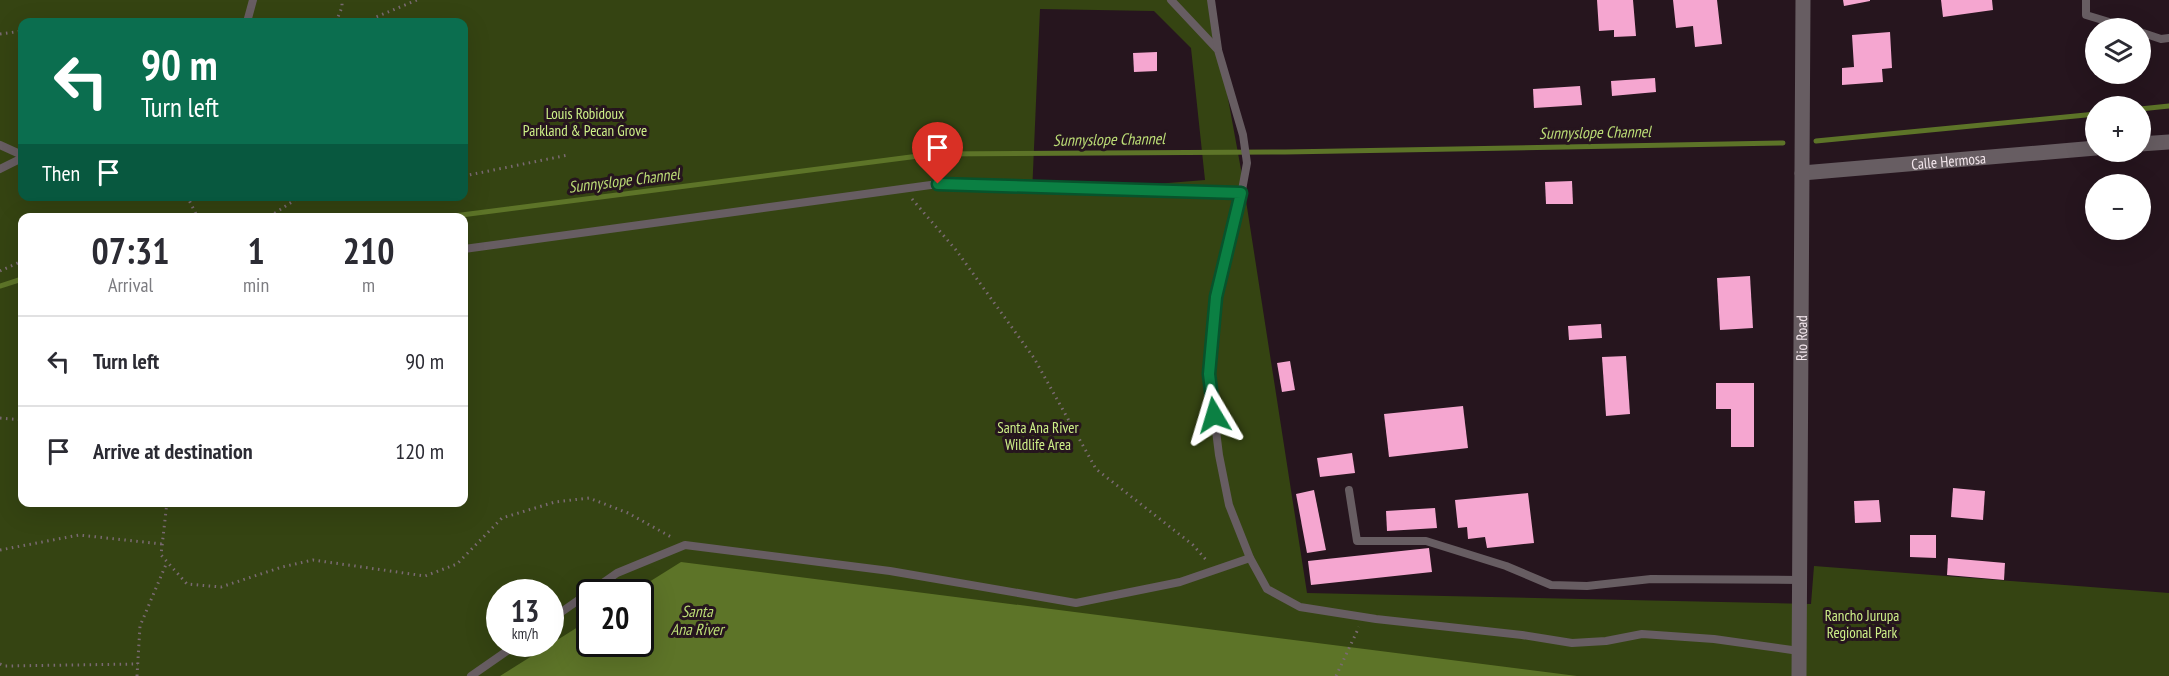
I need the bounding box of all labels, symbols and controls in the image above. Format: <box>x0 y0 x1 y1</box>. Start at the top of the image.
map controls <box>2085 18 2151 240</box>
button: layers <box>2085 18 2151 84</box>
text: 90 m <box>141 37 218 92</box>
icon: left <box>42 42 120 120</box>
text: Turn left <box>141 90 219 124</box>
button: + <box>2085 96 2151 162</box>
park label: Louis Robidoux Parkland & Pecan Grove <box>523 104 647 140</box>
water label: Sunnyslope Channel <box>1539 121 1652 143</box>
pin <box>912 122 963 184</box>
water label: Sunnyslope Channel <box>1053 128 1166 150</box>
icon: arrive <box>921 131 954 164</box>
street label: Calle Hermosa <box>1910 148 1987 173</box>
icon: arrive <box>92 156 125 189</box>
text: Then <box>42 159 80 187</box>
water label: Sunnyslope Channel <box>567 163 682 197</box>
button: − <box>2085 174 2151 240</box>
text: 07:31 <box>92 227 169 274</box>
text: 1 <box>247 227 265 274</box>
text: 210 <box>343 227 394 274</box>
text: Arrival <box>108 272 153 298</box>
text: min <box>243 272 269 298</box>
text: m <box>362 272 375 298</box>
street label: Rio Road <box>1791 315 1811 361</box>
icon: left <box>42 345 75 378</box>
text: Turn left <box>93 347 159 375</box>
text: 90 m <box>405 347 444 375</box>
position arrow <box>1182 383 1246 447</box>
park label: Santa Ana River Wildlife Area <box>997 418 1080 454</box>
icon: arrive <box>42 435 75 468</box>
text: Arrive at destination <box>93 437 253 465</box>
text: 120 m <box>395 437 444 465</box>
speed limit sign: 20 <box>576 579 654 657</box>
text: 13 <box>511 591 539 630</box>
water label: Santa Ana River <box>671 601 726 639</box>
park label: Rancho Jurupa Regional Park <box>1825 606 1899 642</box>
text: km/h <box>512 624 538 643</box>

